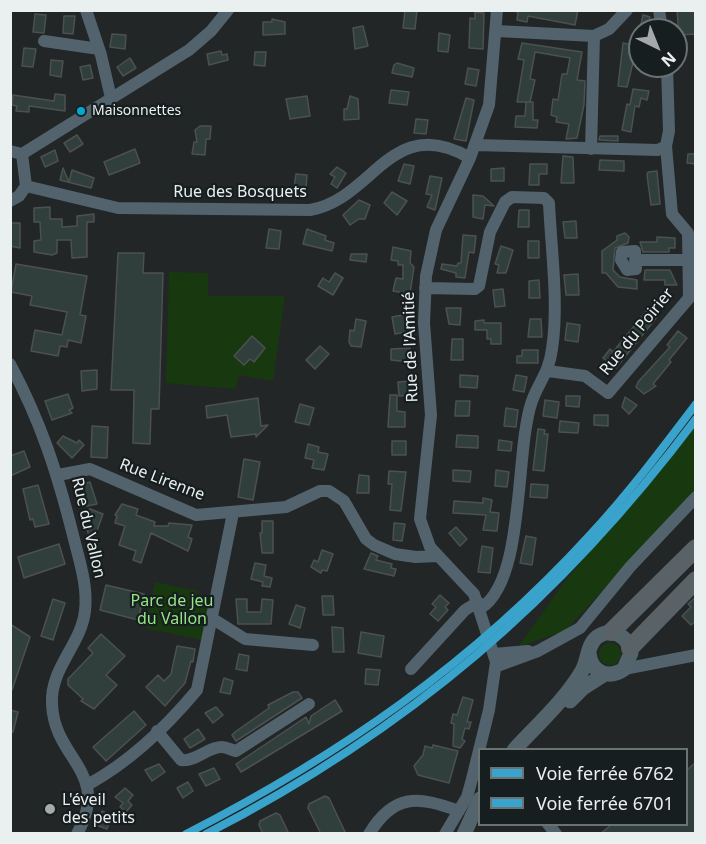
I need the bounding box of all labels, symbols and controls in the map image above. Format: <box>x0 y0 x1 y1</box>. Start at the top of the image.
north arrow <box>628 18 688 78</box>
text: N <box>657 47 681 72</box>
place label: Maisonnettes <box>92 103 181 119</box>
marker: Maisonnettes <box>75 105 87 117</box>
street label: Rue des Bosquets <box>173 182 307 202</box>
street label: Rue du Poirier <box>596 284 678 380</box>
street label: Rue de l'Amitié <box>399 291 423 403</box>
street label: Rue Lirenne <box>117 455 207 505</box>
street label: Rue du Vallon <box>67 476 109 580</box>
park label: Parc de jeu du Vallon <box>131 591 213 629</box>
legend <box>478 748 688 826</box>
text: Voie ferrée 6762 <box>536 761 674 785</box>
place label: L'éveil des petits <box>62 790 135 828</box>
text: Voie ferrée 6701 <box>536 791 674 815</box>
marker: L'éveil des petits <box>43 802 57 816</box>

